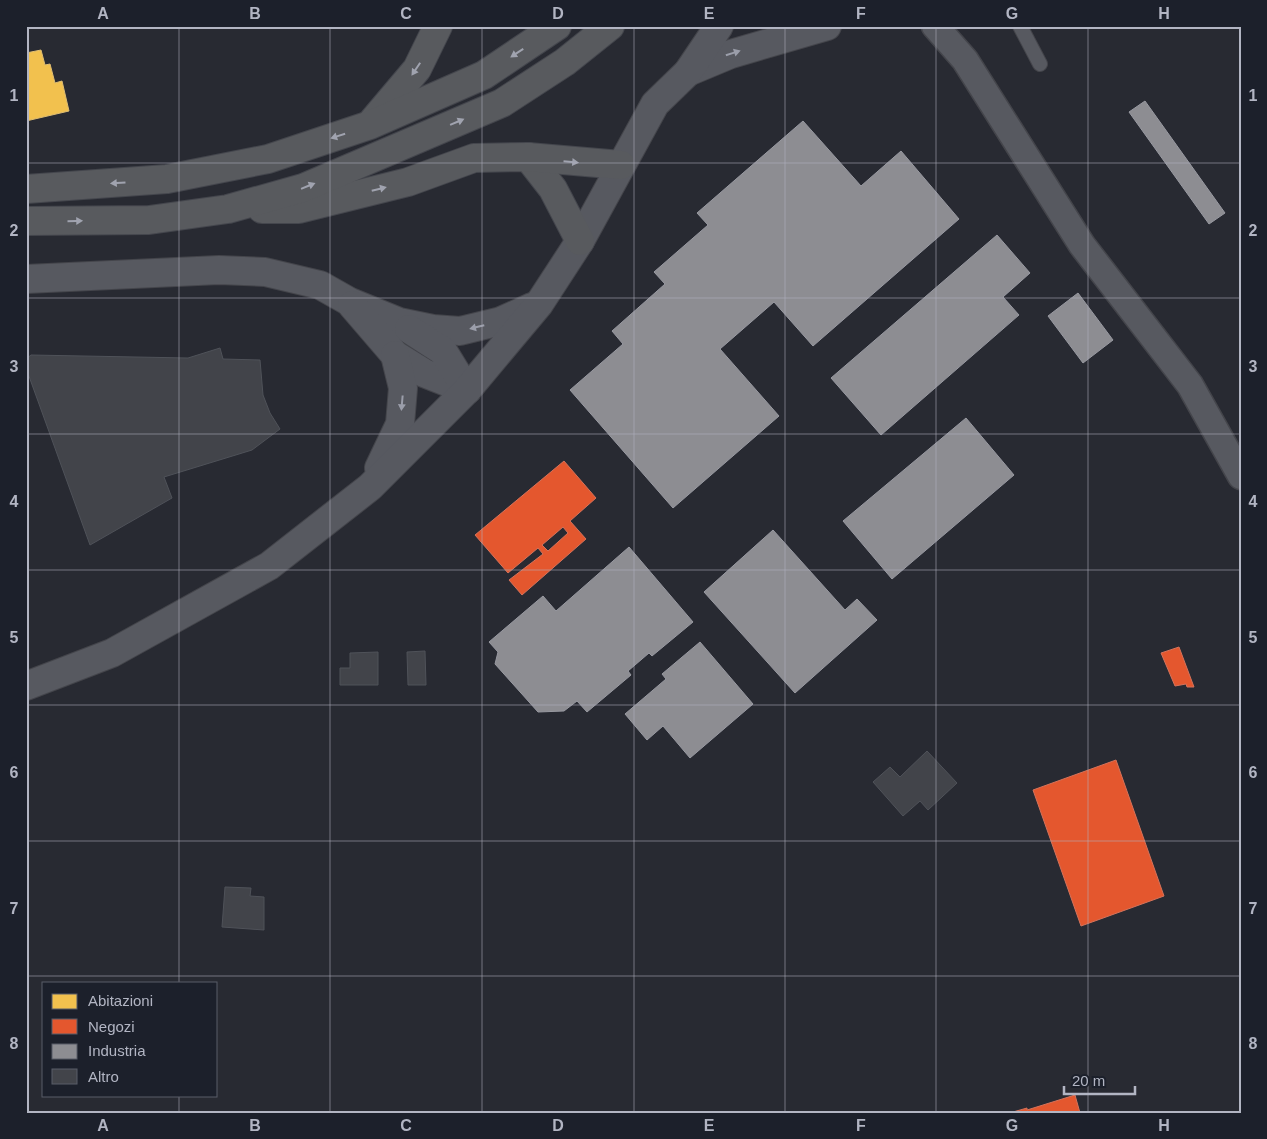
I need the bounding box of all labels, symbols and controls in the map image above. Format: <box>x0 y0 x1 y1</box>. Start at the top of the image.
text: A <box>97 5 109 22</box>
text: B <box>249 5 261 22</box>
text: C <box>400 5 412 22</box>
text: D <box>552 5 564 22</box>
text: E <box>704 5 715 22</box>
text: F <box>856 5 866 22</box>
text: G <box>1006 5 1018 22</box>
text: H <box>1158 5 1170 22</box>
one-way arrow <box>510 48 524 58</box>
one-way arrow <box>726 49 741 57</box>
one-way arrow <box>411 63 420 76</box>
text: 1 <box>10 87 19 104</box>
text: 1 <box>1249 87 1258 104</box>
one-way arrow <box>450 118 465 126</box>
one-way arrow <box>331 133 346 140</box>
one-way arrow <box>563 158 579 166</box>
one-way arrow <box>110 179 126 187</box>
one-way arrow <box>301 181 315 189</box>
one-way arrow <box>371 185 386 193</box>
one-way arrow <box>67 217 83 225</box>
text: 2 <box>10 222 19 239</box>
text: 2 <box>1249 222 1258 239</box>
one-way arrow <box>469 323 484 331</box>
text: 3 <box>10 358 19 375</box>
text: 3 <box>1249 358 1258 375</box>
one-way arrow <box>398 395 406 411</box>
text: 4 <box>10 493 19 510</box>
text: 4 <box>1249 493 1258 510</box>
text: 5 <box>10 629 19 646</box>
text: 5 <box>1249 629 1258 646</box>
text: 6 <box>10 764 19 781</box>
text: 6 <box>1249 764 1258 781</box>
text: 7 <box>10 900 19 917</box>
text: 7 <box>1249 900 1258 917</box>
legend <box>42 982 218 1096</box>
text: Abitazioni <box>88 992 153 1009</box>
text: Negozi <box>88 1018 135 1035</box>
text: 8 <box>10 1035 19 1052</box>
text: 8 <box>1249 1035 1258 1052</box>
text: Industria <box>88 1042 146 1059</box>
scale bar <box>1064 1064 1136 1096</box>
text: Altro <box>88 1068 119 1085</box>
text: 20 m <box>1072 1072 1105 1089</box>
text: A <box>97 1117 109 1134</box>
text: B <box>249 1117 261 1134</box>
text: C <box>400 1117 412 1134</box>
text: D <box>552 1117 564 1134</box>
text: E <box>704 1117 715 1134</box>
text: F <box>856 1117 866 1134</box>
text: G <box>1006 1117 1018 1134</box>
text: H <box>1158 1117 1170 1134</box>

